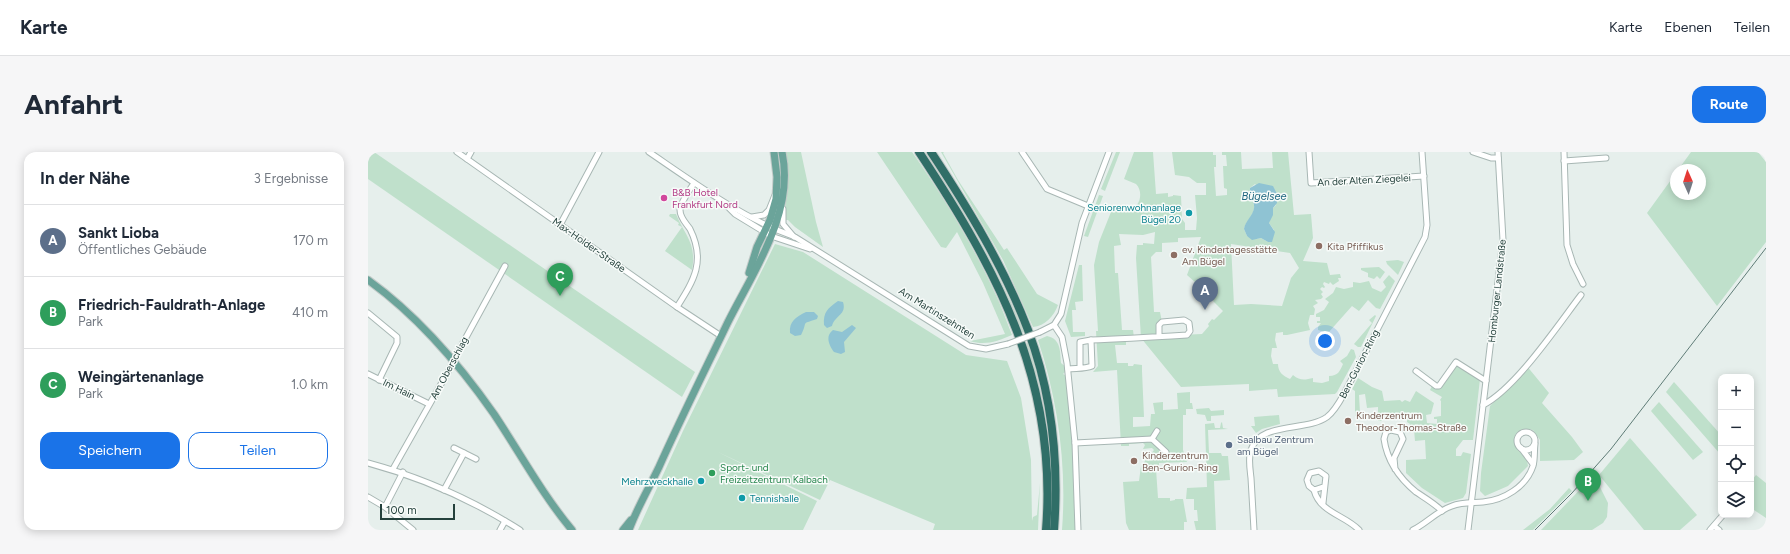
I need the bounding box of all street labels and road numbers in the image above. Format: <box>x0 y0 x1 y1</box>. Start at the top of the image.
street label: An der Alten Ziegelei <box>1317 171 1411 189</box>
street label: Max-Holder-Straße <box>550 215 629 275</box>
street label: Homburger Landstraße <box>1485 238 1509 343</box>
street label: Am Martinszehnten <box>897 284 978 342</box>
street label: Ben-Gurion-Ring <box>1336 327 1382 401</box>
street label: Am Oberschlag <box>427 334 471 402</box>
street label: Im Hain <box>381 376 418 403</box>

